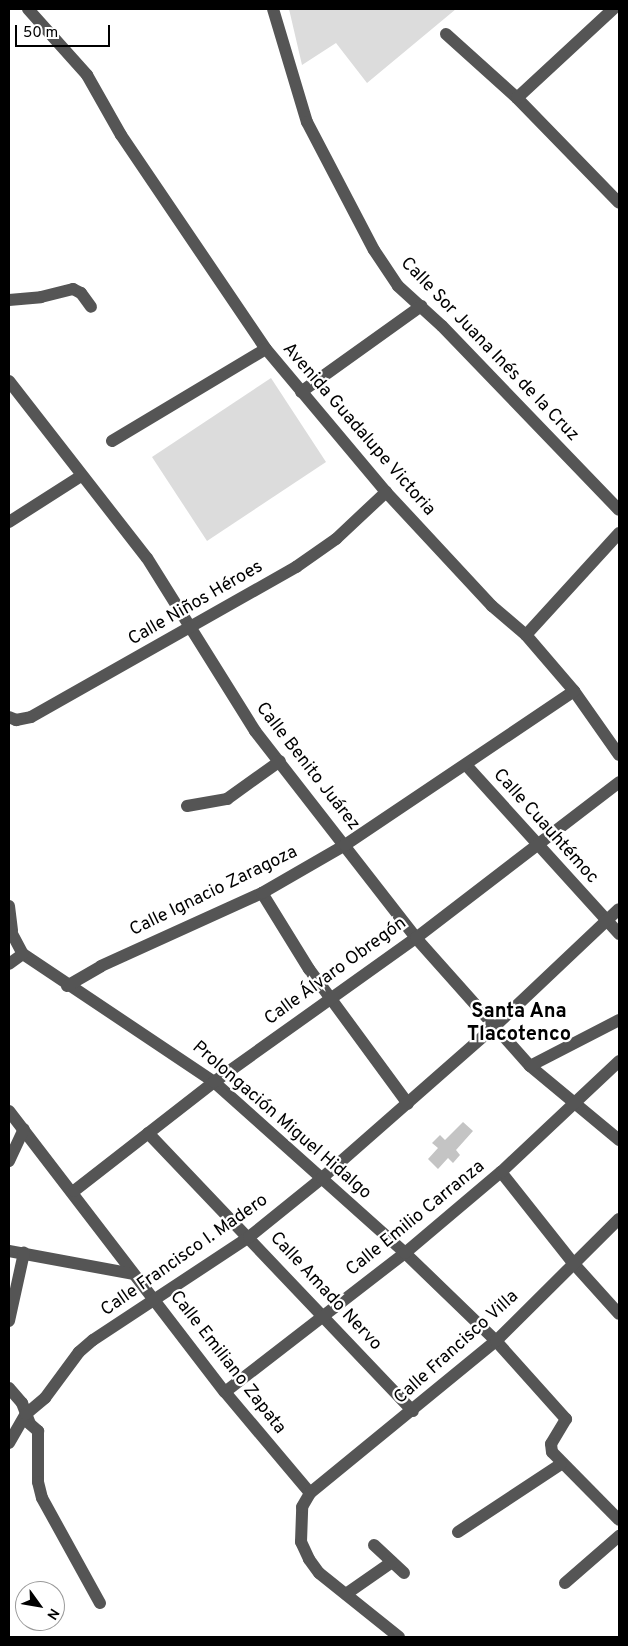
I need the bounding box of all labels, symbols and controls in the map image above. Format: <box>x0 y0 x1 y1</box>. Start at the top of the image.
scale bar <box>18 15 112 47</box>
text: 50 m <box>23 24 58 43</box>
street label: Calle Sor Juana Inés de la Cruz <box>395 253 583 447</box>
street label: Avenida Guadalupe Victoria <box>277 339 439 521</box>
street label: Calle Niños Héroes <box>125 557 267 651</box>
street label: Calle Benito Juárez <box>250 699 364 835</box>
street label: Calle Cuauhtémoc <box>488 765 602 889</box>
street label: Calle Ignacio Zaragoza <box>127 842 301 942</box>
street label: Calle Álvaro Obregón <box>261 913 411 1031</box>
district label: Santa Ana Tlacotenco <box>467 1001 571 1048</box>
street label: Prolongación Miguel Hidalgo <box>187 1037 375 1205</box>
street label: Calle Emilio Carranza <box>342 1157 490 1281</box>
street label: Calle Francisco I. Madero <box>97 1190 273 1322</box>
street label: Calle Amado Nervo <box>264 1228 386 1356</box>
street label: Calle Francisco Villa <box>390 1286 524 1410</box>
street label: Calle Emiliano Zapata <box>164 1287 290 1439</box>
north arrow <box>15 1581 65 1631</box>
text: N <box>42 1605 62 1622</box>

